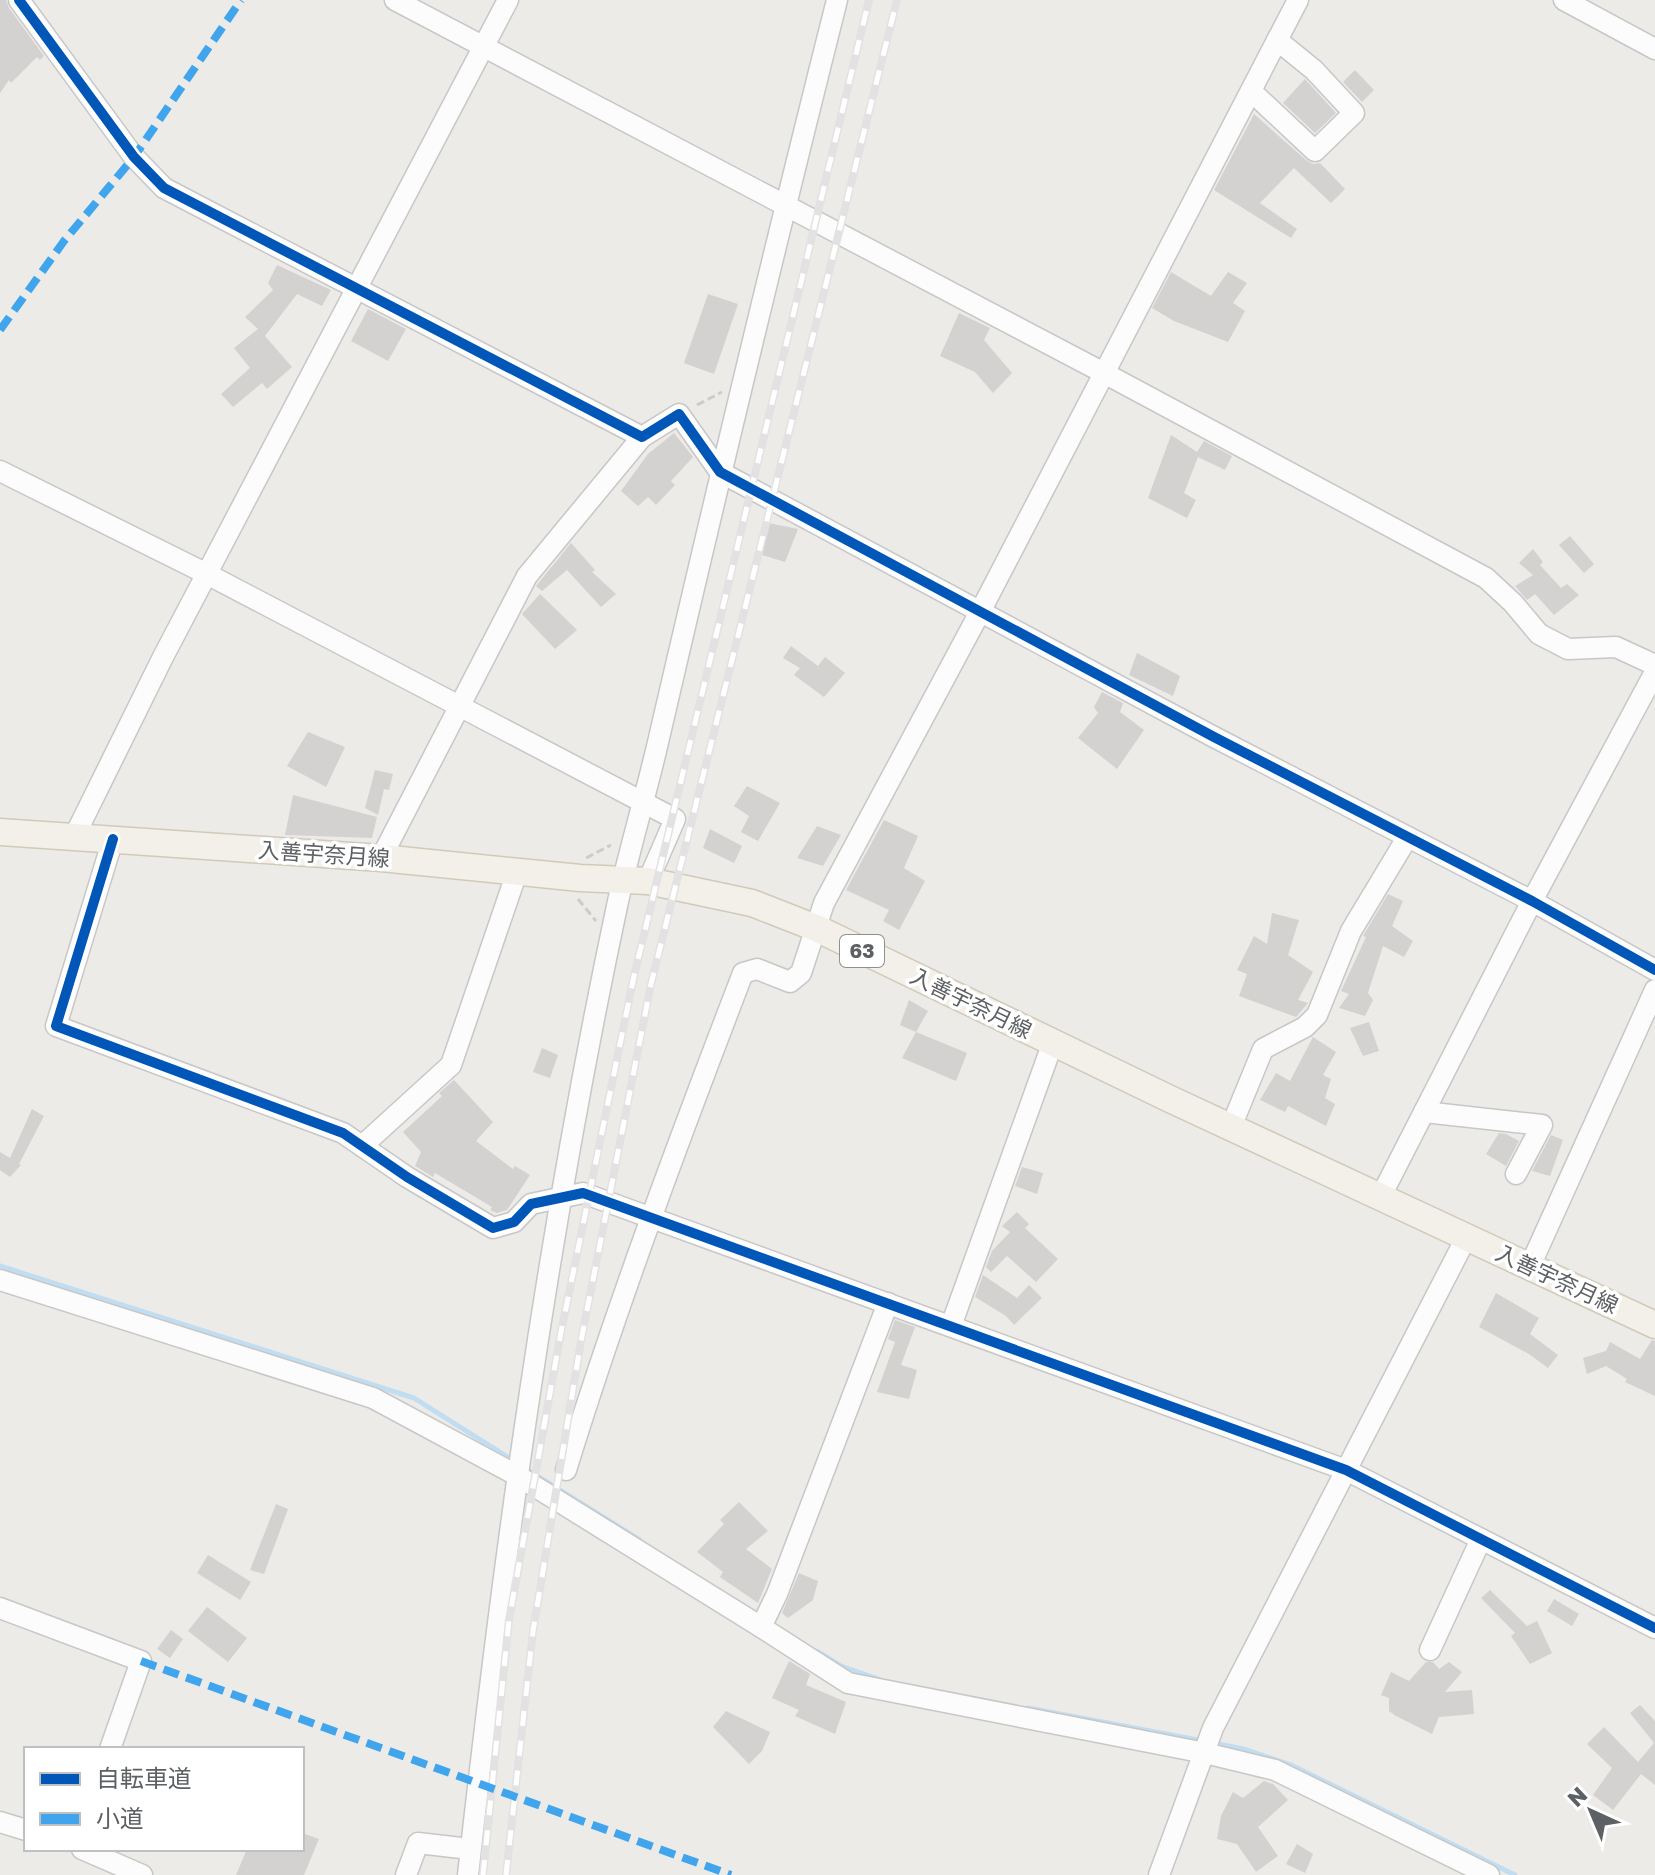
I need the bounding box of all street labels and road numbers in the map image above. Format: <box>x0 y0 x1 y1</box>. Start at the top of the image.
street label: 入善宇奈月線 <box>257 835 391 872</box>
road number: 63 <box>840 935 884 967</box>
street label: 入善宇奈月線 <box>906 961 1036 1044</box>
street label: 入善宇奈月線 <box>1492 1238 1623 1319</box>

